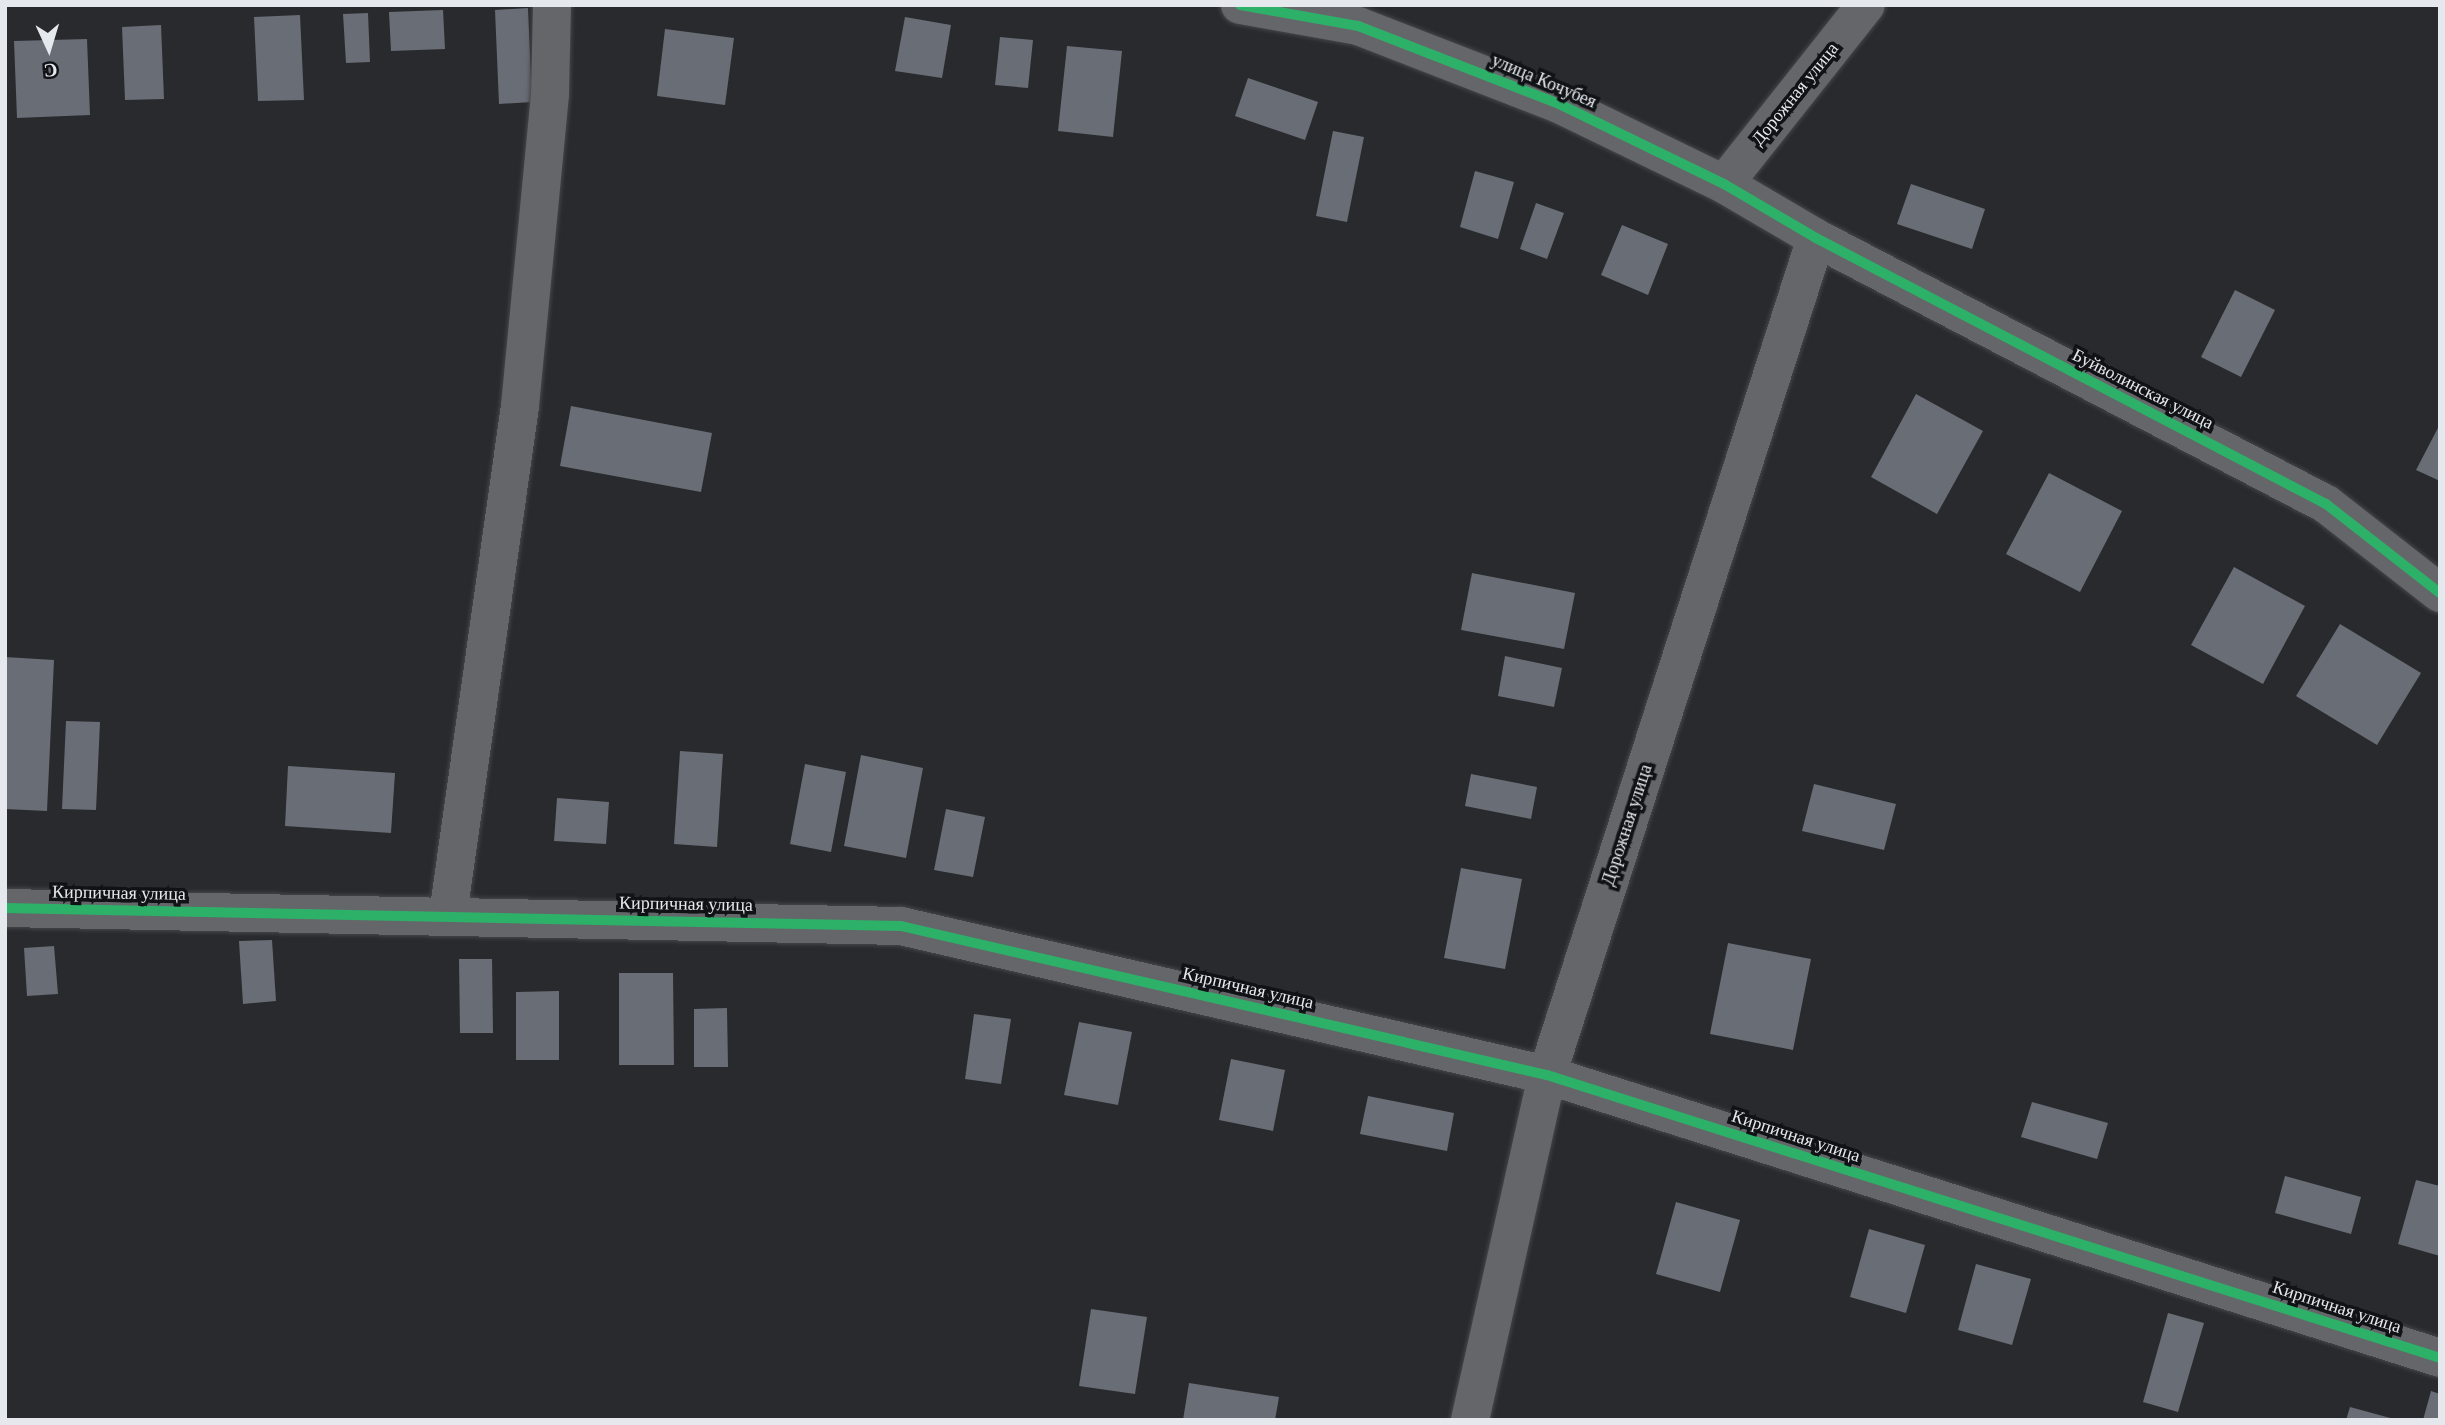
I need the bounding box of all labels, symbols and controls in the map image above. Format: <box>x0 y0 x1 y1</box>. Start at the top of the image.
north arrow <box>14 14 84 84</box>
street label: Дорожная улица <box>1747 38 1843 150</box>
street label: улица Кочубея <box>1488 49 1600 113</box>
text: С <box>43 59 58 81</box>
street label: Буйволинская улица <box>2069 344 2217 434</box>
street label: Дорожная улица <box>1597 762 1657 888</box>
street label: Кирпичная улица <box>52 881 186 905</box>
street label: Кирпичная улица <box>619 892 753 916</box>
street label: Кирпичная улица <box>1180 962 1316 1014</box>
street label: Кирпичная улица <box>1729 1105 1863 1167</box>
street label: Кирпичная улица <box>2270 1276 2404 1338</box>

